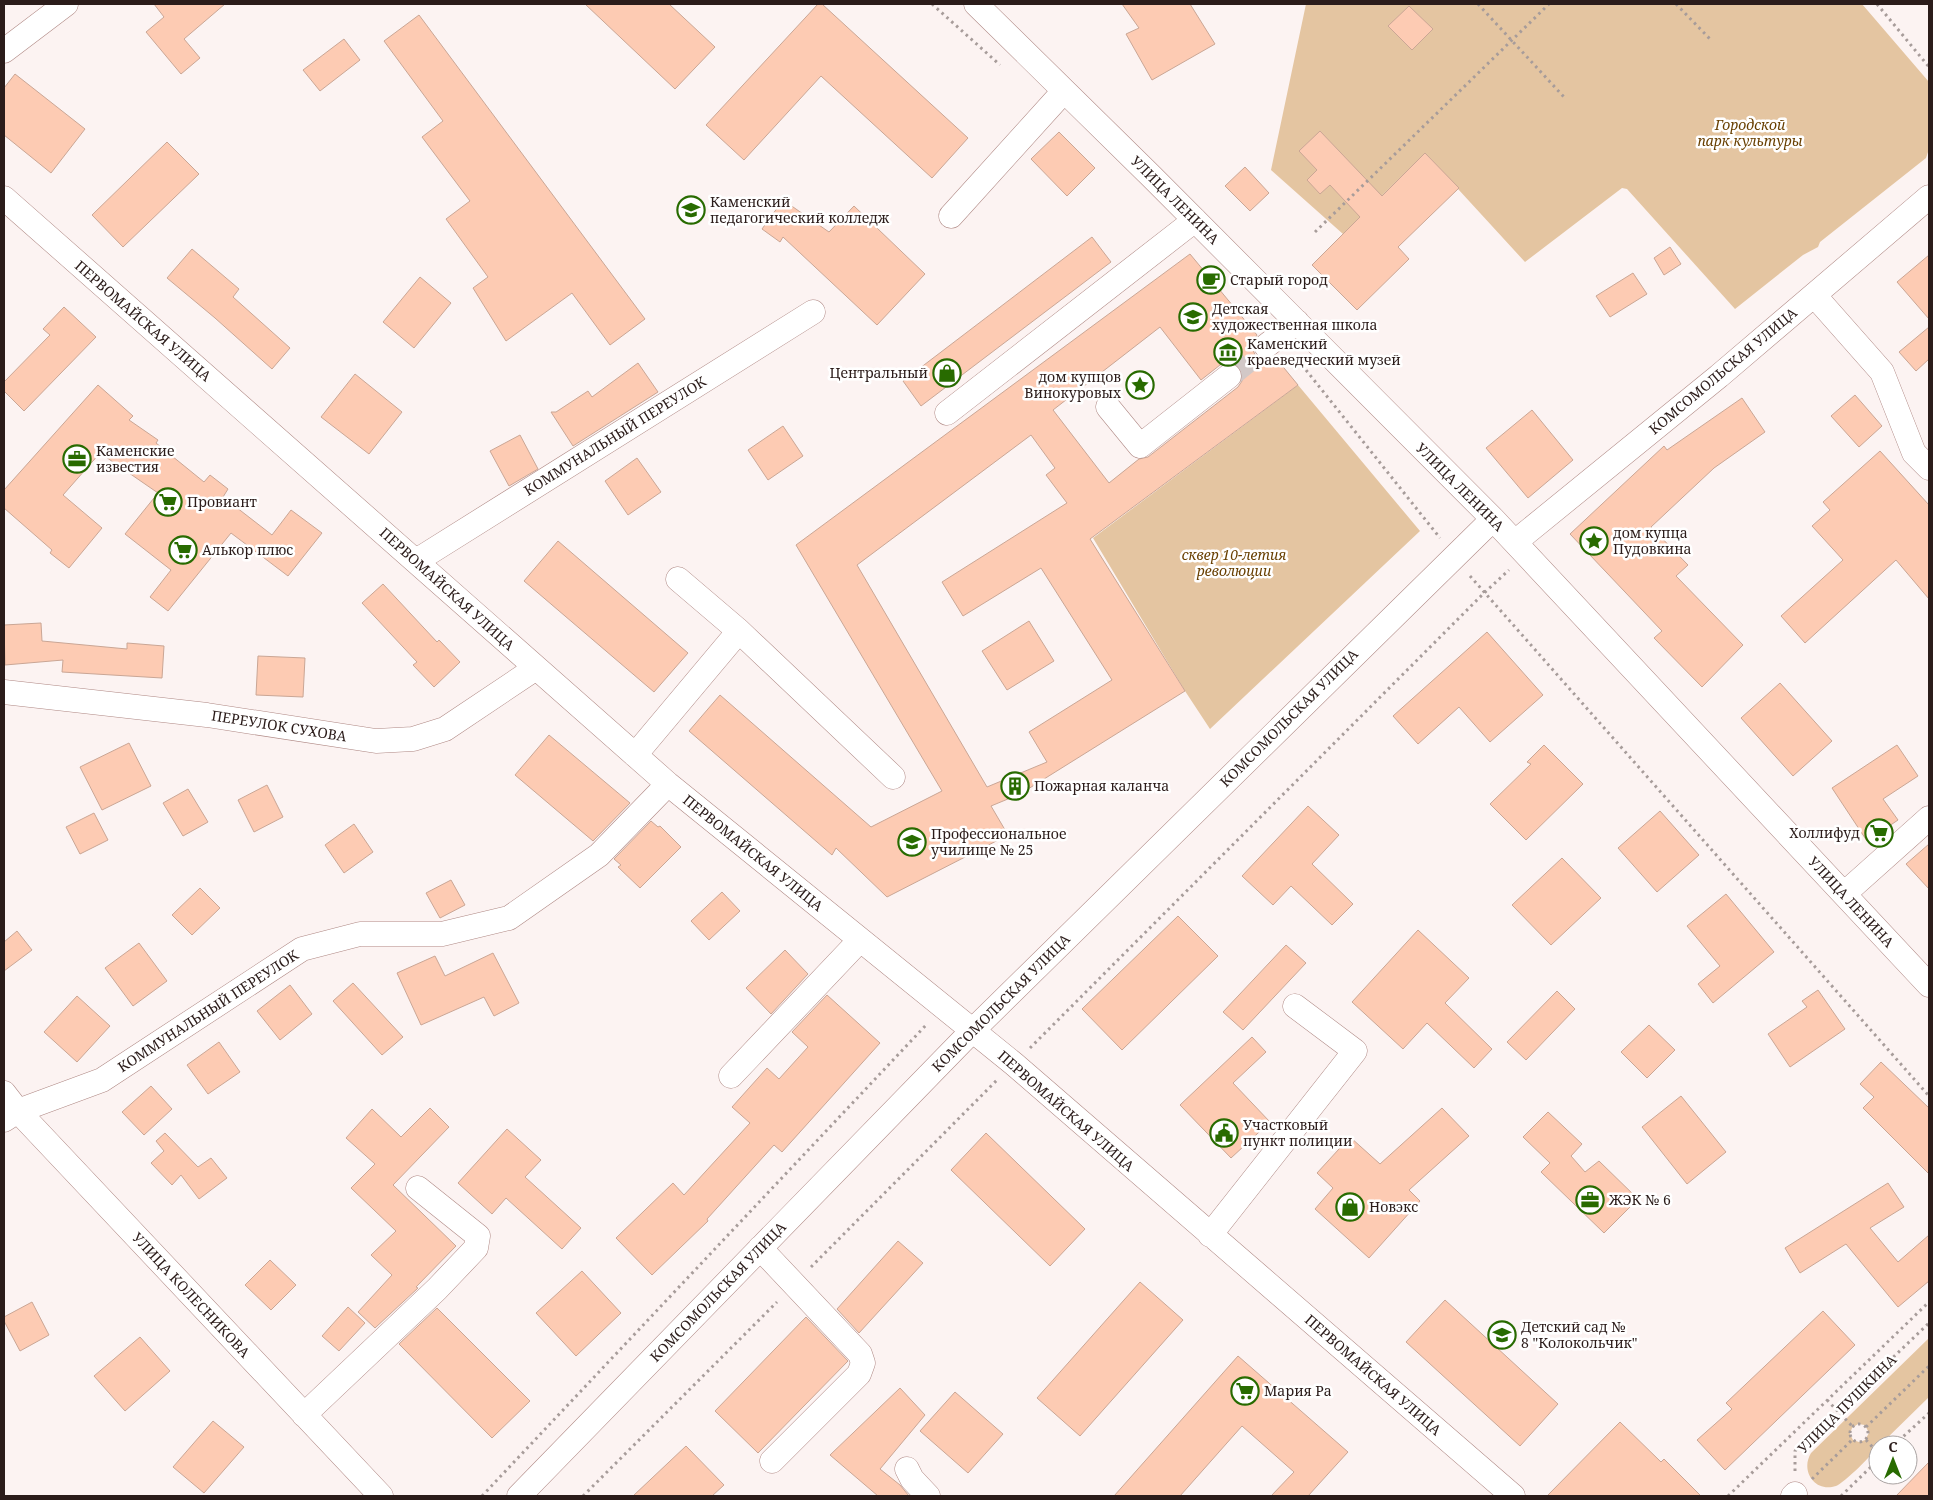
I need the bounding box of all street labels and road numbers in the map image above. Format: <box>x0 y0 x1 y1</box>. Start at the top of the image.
street label: УЛИЦА ЛЕНИНА <box>1127 151 1224 248</box>
street label: ПЕРВОМАЙСКАЯ УЛИЦА <box>71 256 216 385</box>
street label: КОМСОМОЛЬСКАЯ УЛИЦА <box>1645 303 1801 438</box>
street label: КОММУНАЛЬНЫЙ ПЕРЕУЛОК <box>520 371 710 500</box>
street label: УЛИЦА ЛЕНИНА <box>1412 438 1509 535</box>
street label: ПЕРВОМАЙСКАЯ УЛИЦА <box>376 523 519 654</box>
street label: КОМСОМОЛЬСКАЯ УЛИЦА <box>1215 644 1362 791</box>
street label: ПЕРЕУЛОК СУХОВА <box>210 705 348 746</box>
street label: ПЕРВОМАЙСКАЯ УЛИЦА <box>679 790 827 915</box>
street label: УЛИЦА ЛЕНИНА <box>1804 852 1899 951</box>
street label: КОМСОМОЛЬСКАЯ УЛИЦА <box>927 929 1074 1076</box>
street label: КОММУНАЛЬНЫЙ ПЕРЕУЛОК <box>114 945 302 1076</box>
street label: ПЕРВОМАЙСКАЯ УЛИЦА <box>994 1046 1139 1175</box>
street label: КОМСОМОЛЬСКАЯ УЛИЦА <box>646 1217 790 1366</box>
street label: УЛИЦА КОЛЕСНИКОВА <box>128 1228 255 1361</box>
street label: ПЕРВОМАЙСКАЯ УЛИЦА <box>1301 1310 1446 1439</box>
street label: УЛИЦА ПУШКИНА <box>1793 1350 1900 1457</box>

